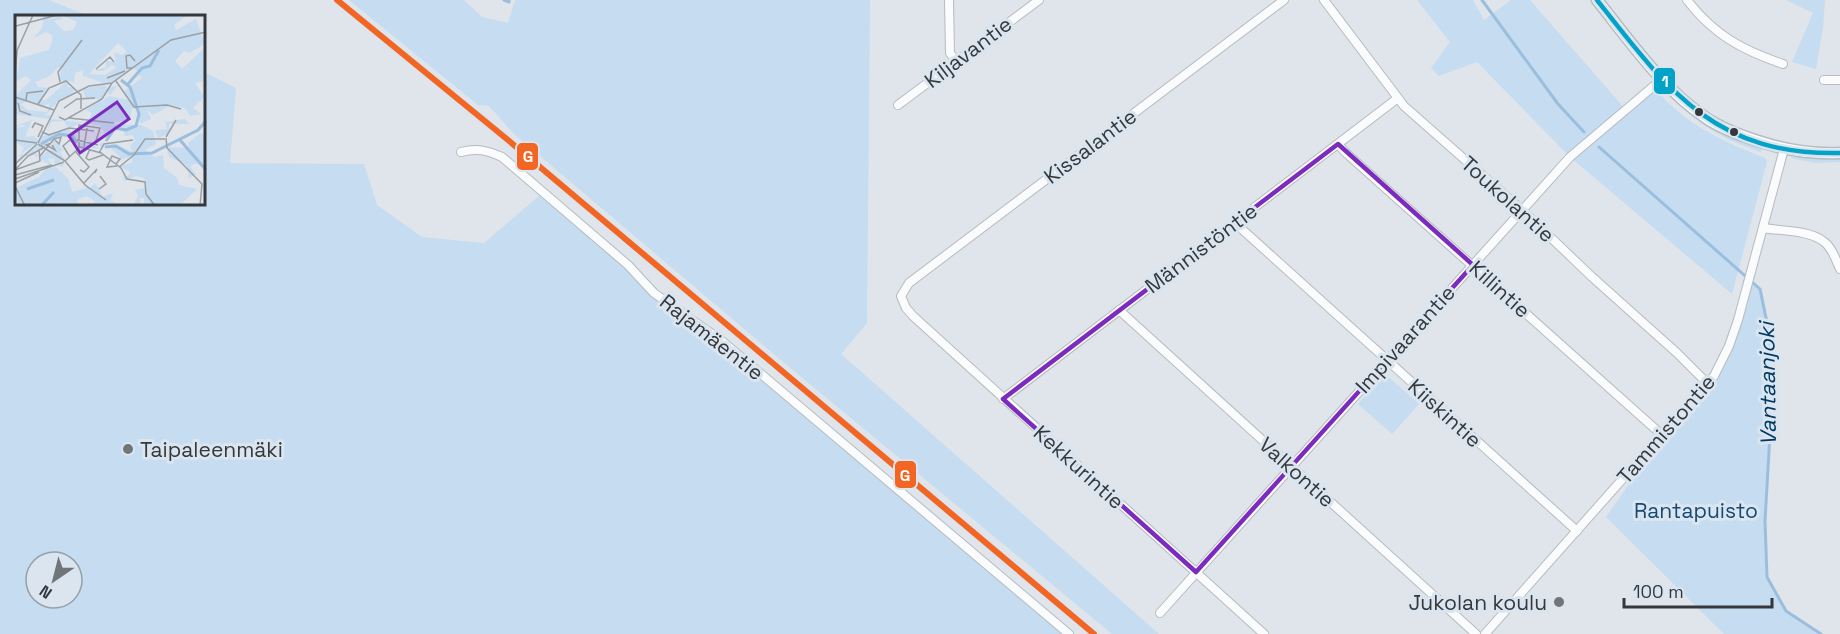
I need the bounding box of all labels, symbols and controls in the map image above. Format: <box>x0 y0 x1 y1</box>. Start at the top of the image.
street label: Kiljavantie <box>919 10 1017 94</box>
inset map <box>15 15 206 206</box>
line badge: 1 <box>1653 67 1676 95</box>
text: 1 <box>1661 71 1669 92</box>
street label: Kissalantie <box>1038 102 1142 190</box>
unlabelled marker <box>1693 106 1705 118</box>
unlabelled marker <box>1728 126 1740 138</box>
line badge: G <box>516 142 539 171</box>
text: G <box>523 146 533 167</box>
street label: Toukolantie <box>1456 150 1560 248</box>
street label: Männistöntie <box>1139 197 1263 299</box>
street label: Killintie <box>1464 254 1536 324</box>
street label: Impivaarantie <box>1349 279 1461 399</box>
street label: Rajamäentie <box>655 288 769 386</box>
water label: Vantaanjoki <box>1752 319 1782 446</box>
street label: Tammistontie <box>1611 369 1721 489</box>
street label: Kiiskintie <box>1402 373 1488 453</box>
street label: Kekkurintie <box>1028 419 1130 515</box>
street label: Valkontie <box>1253 431 1341 513</box>
place label: Taipaleenmäki <box>140 436 283 463</box>
marker: Taipaleenmäki <box>121 442 135 456</box>
line badge: G <box>894 460 917 489</box>
text: G <box>900 465 910 486</box>
park label: Rantapuisto <box>1634 497 1758 524</box>
north arrow <box>24 550 84 610</box>
scale bar <box>1624 571 1772 609</box>
text: N <box>35 580 56 604</box>
text: 100 m <box>1633 580 1684 603</box>
place label: Jukolan koulu <box>1408 589 1547 616</box>
marker: Jukolan koulu <box>1552 595 1566 609</box>

